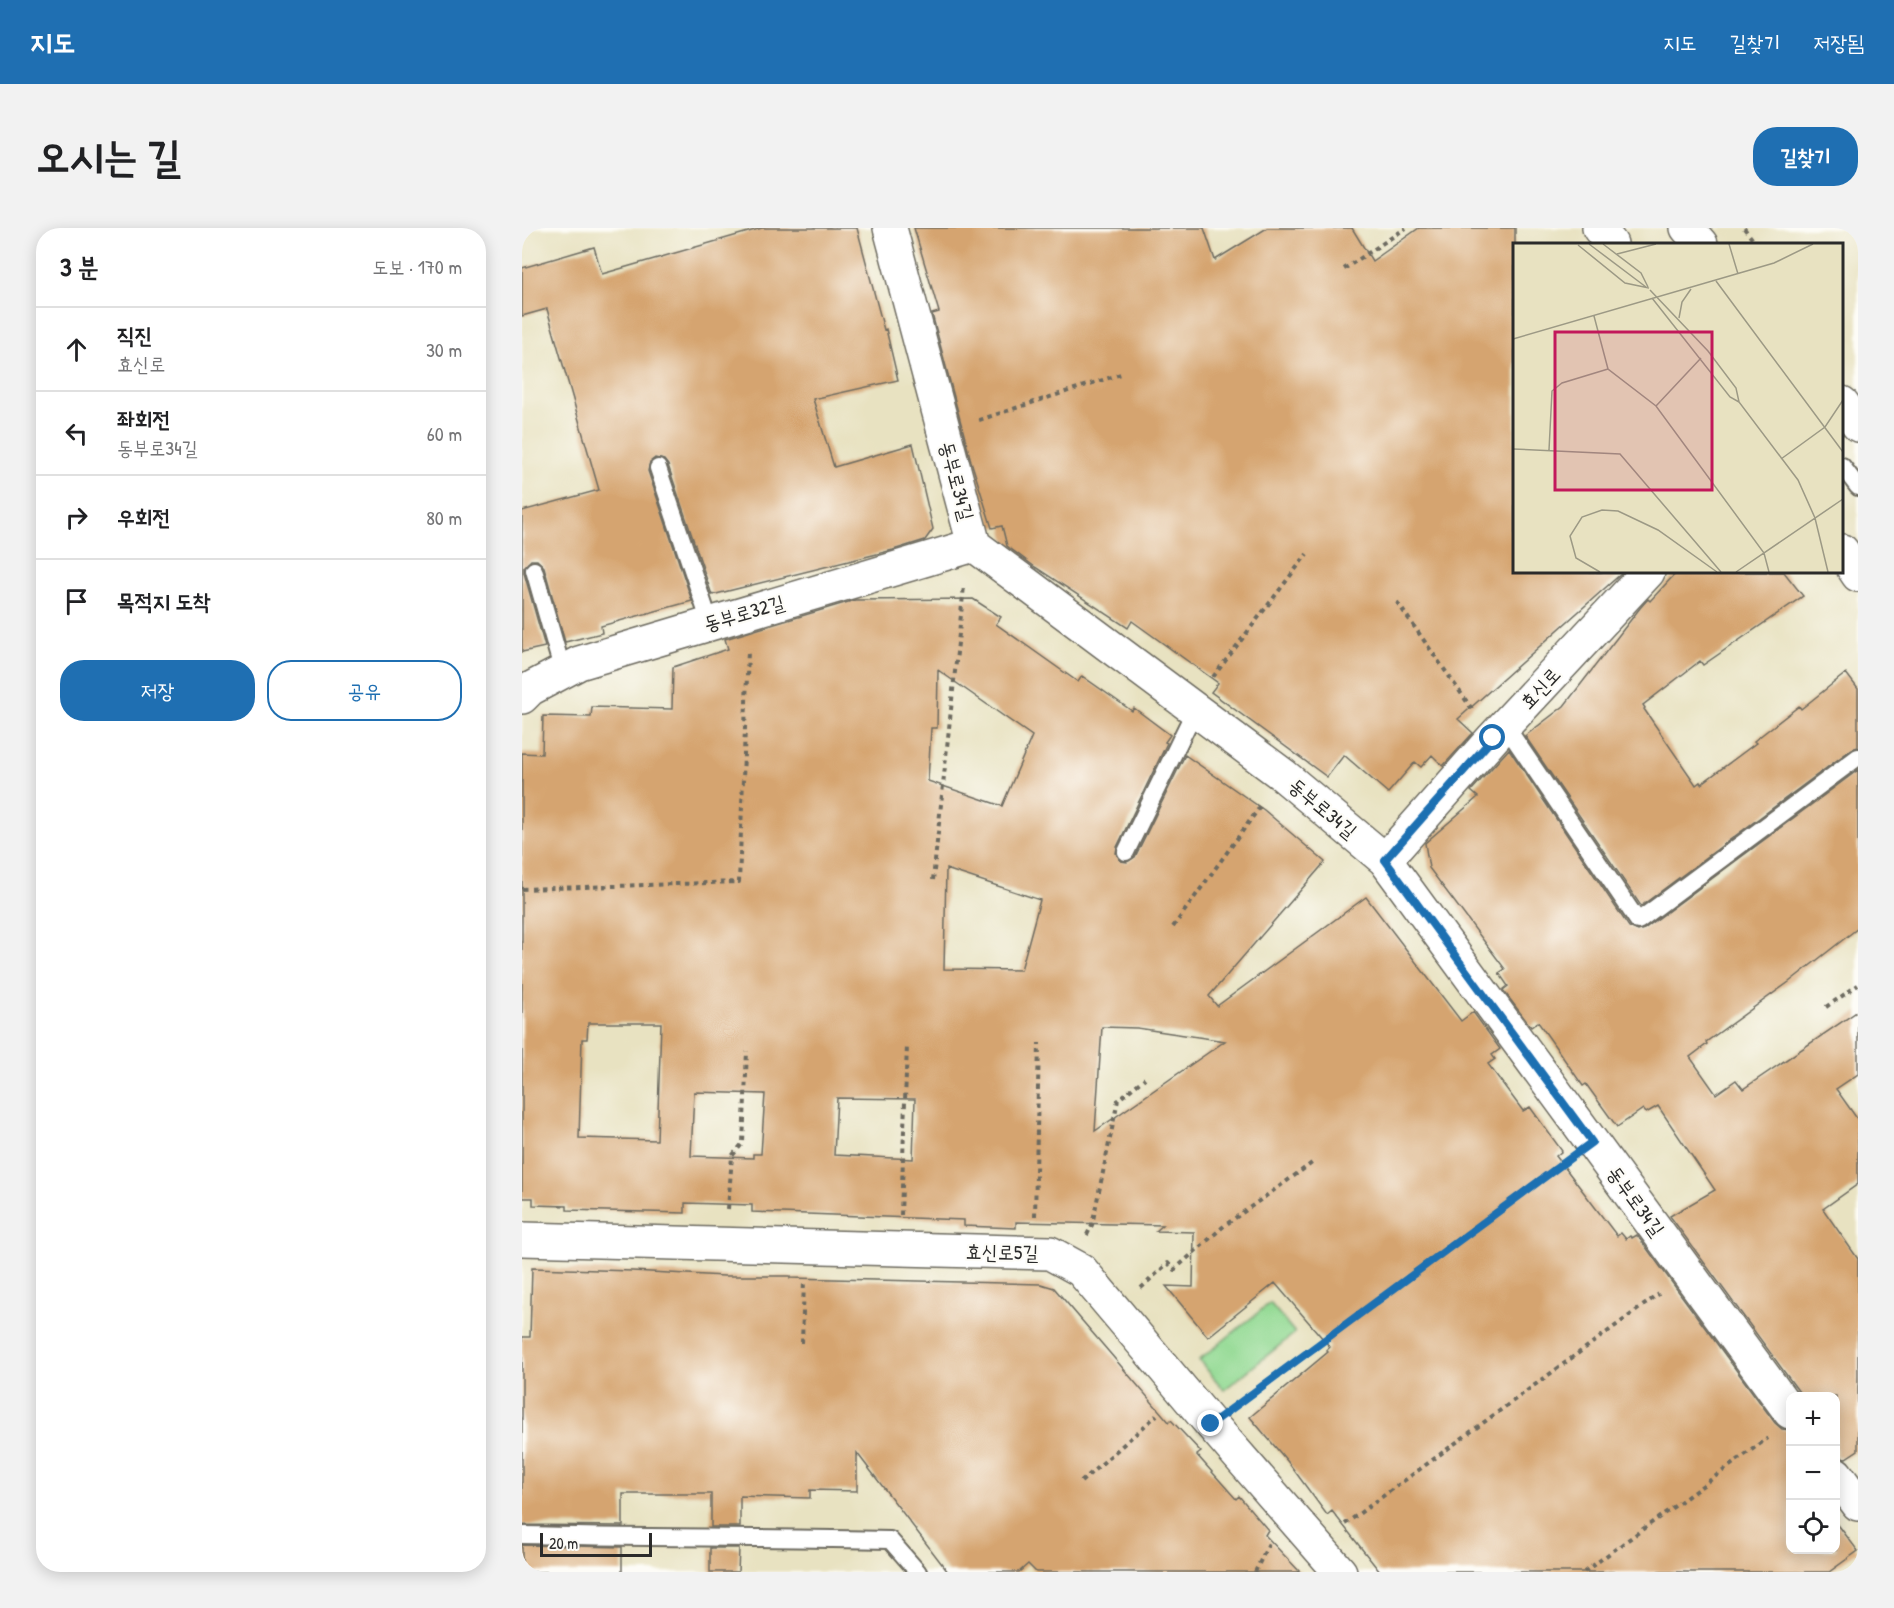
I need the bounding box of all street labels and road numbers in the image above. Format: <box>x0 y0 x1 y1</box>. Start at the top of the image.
street label: 동부로34길 <box>934 438 981 523</box>
street label: 동부로32길 <box>700 588 787 637</box>
street label: 효신로 <box>1513 661 1566 715</box>
street label: 동부로34길 <box>1284 771 1363 844</box>
street label: 동부로34길 <box>1602 1160 1671 1241</box>
street label: 효신로5길 <box>965 1237 1039 1266</box>

